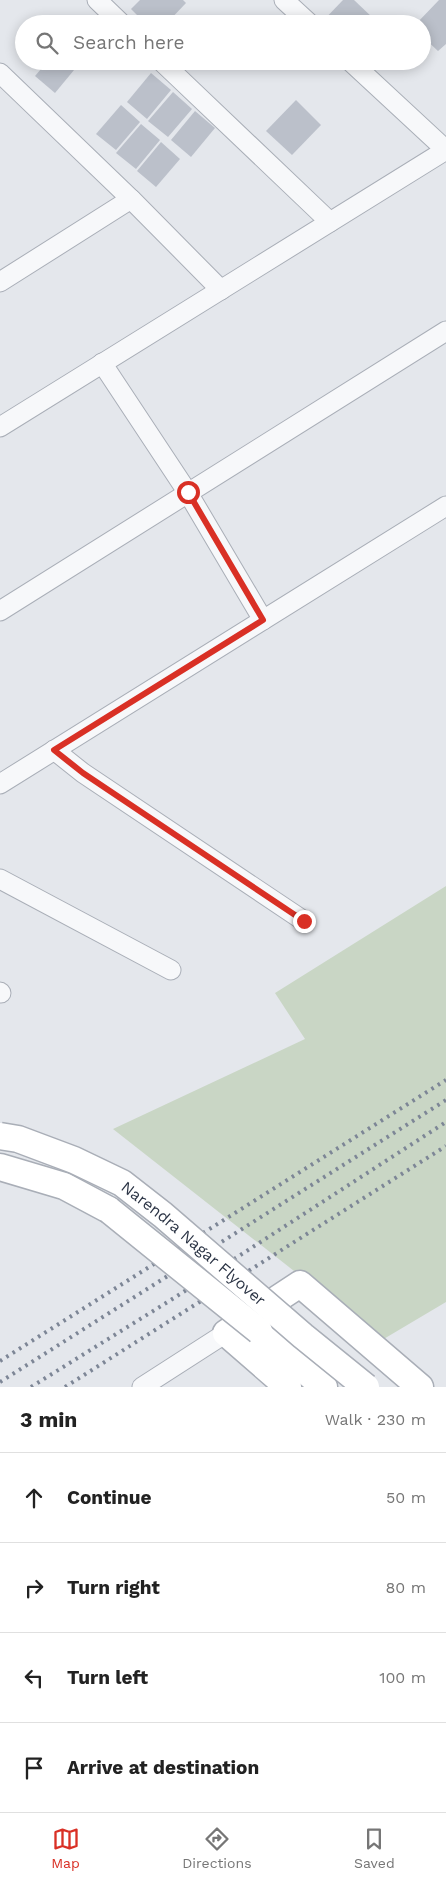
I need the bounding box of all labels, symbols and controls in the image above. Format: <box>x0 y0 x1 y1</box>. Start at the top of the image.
search box <box>15 15 431 70</box>
icon: search <box>33 29 61 57</box>
text: Search here <box>73 31 184 54</box>
route start <box>177 481 200 504</box>
route end <box>293 910 316 933</box>
street label: Narendra Nagar Flyover <box>118 1177 270 1310</box>
text: 3 min <box>20 1407 77 1432</box>
text: Walk · 230 m <box>325 1410 426 1429</box>
icon: ahead <box>20 1484 48 1512</box>
text: Continue <box>67 1486 151 1509</box>
text: 50 m <box>386 1488 426 1507</box>
icon: right <box>20 1574 48 1602</box>
text: Turn right <box>67 1576 160 1599</box>
text: 80 m <box>385 1578 426 1597</box>
icon: left <box>20 1664 48 1692</box>
text: Turn left <box>67 1666 148 1689</box>
text: 100 m <box>379 1668 426 1687</box>
icon: arrive <box>20 1754 48 1782</box>
text: Arrive at destination <box>67 1756 259 1779</box>
tab: Map <box>51 1825 80 1871</box>
tab: Directions <box>182 1825 252 1871</box>
tab: Saved <box>354 1825 395 1871</box>

